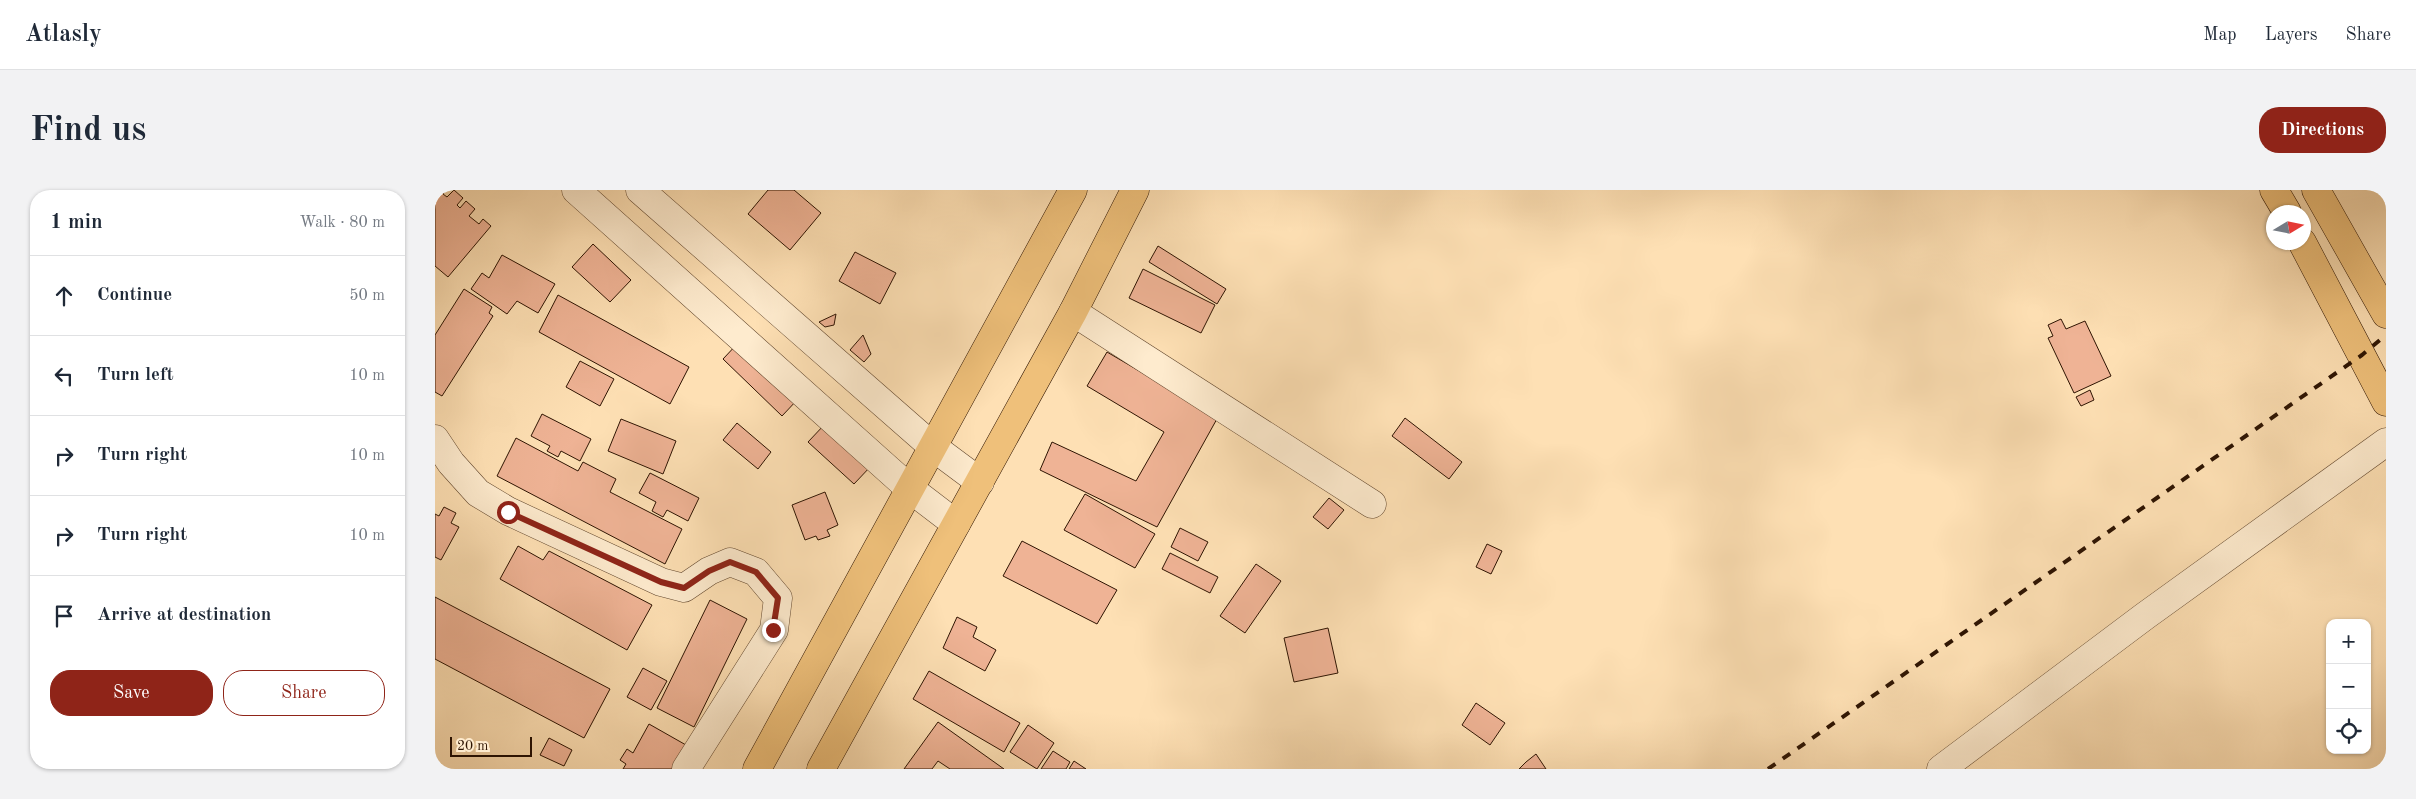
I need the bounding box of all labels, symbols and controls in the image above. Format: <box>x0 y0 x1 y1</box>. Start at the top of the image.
text: Atlasly <box>25 23 102 47</box>
text: Map <box>2203 26 2237 44</box>
text: Layers <box>2265 26 2317 44</box>
text: Share <box>2345 26 2391 44</box>
button: Directions <box>2259 107 2386 153</box>
text: Find us <box>30 113 146 148</box>
north arrow <box>2266 205 2311 250</box>
text: 1 min <box>50 212 103 233</box>
text: Walk · 80 m <box>299 215 385 231</box>
icon: ahead <box>50 282 78 310</box>
text: Continue <box>97 286 172 305</box>
text: 50 m <box>349 288 385 304</box>
icon: left <box>50 362 78 390</box>
text: Turn left <box>97 366 174 385</box>
text: 10 m <box>349 368 385 384</box>
icon: right <box>50 442 78 470</box>
text: Turn right <box>97 446 187 465</box>
text: 10 m <box>349 448 385 464</box>
route start <box>497 501 520 524</box>
icon: right <box>50 522 78 550</box>
text: Turn right <box>97 526 187 545</box>
text: 10 m <box>349 528 385 544</box>
icon: arrive <box>50 602 78 630</box>
text: Arrive at destination <box>97 606 271 625</box>
route end <box>762 619 785 642</box>
map controls <box>2326 619 2371 754</box>
button: + <box>2326 619 2371 664</box>
button: − <box>2326 664 2371 709</box>
button: Save <box>50 670 213 716</box>
button: Share <box>223 670 385 716</box>
button: locate <box>2326 709 2371 754</box>
scale bar <box>450 734 533 757</box>
text: 20 m <box>457 739 488 753</box>

